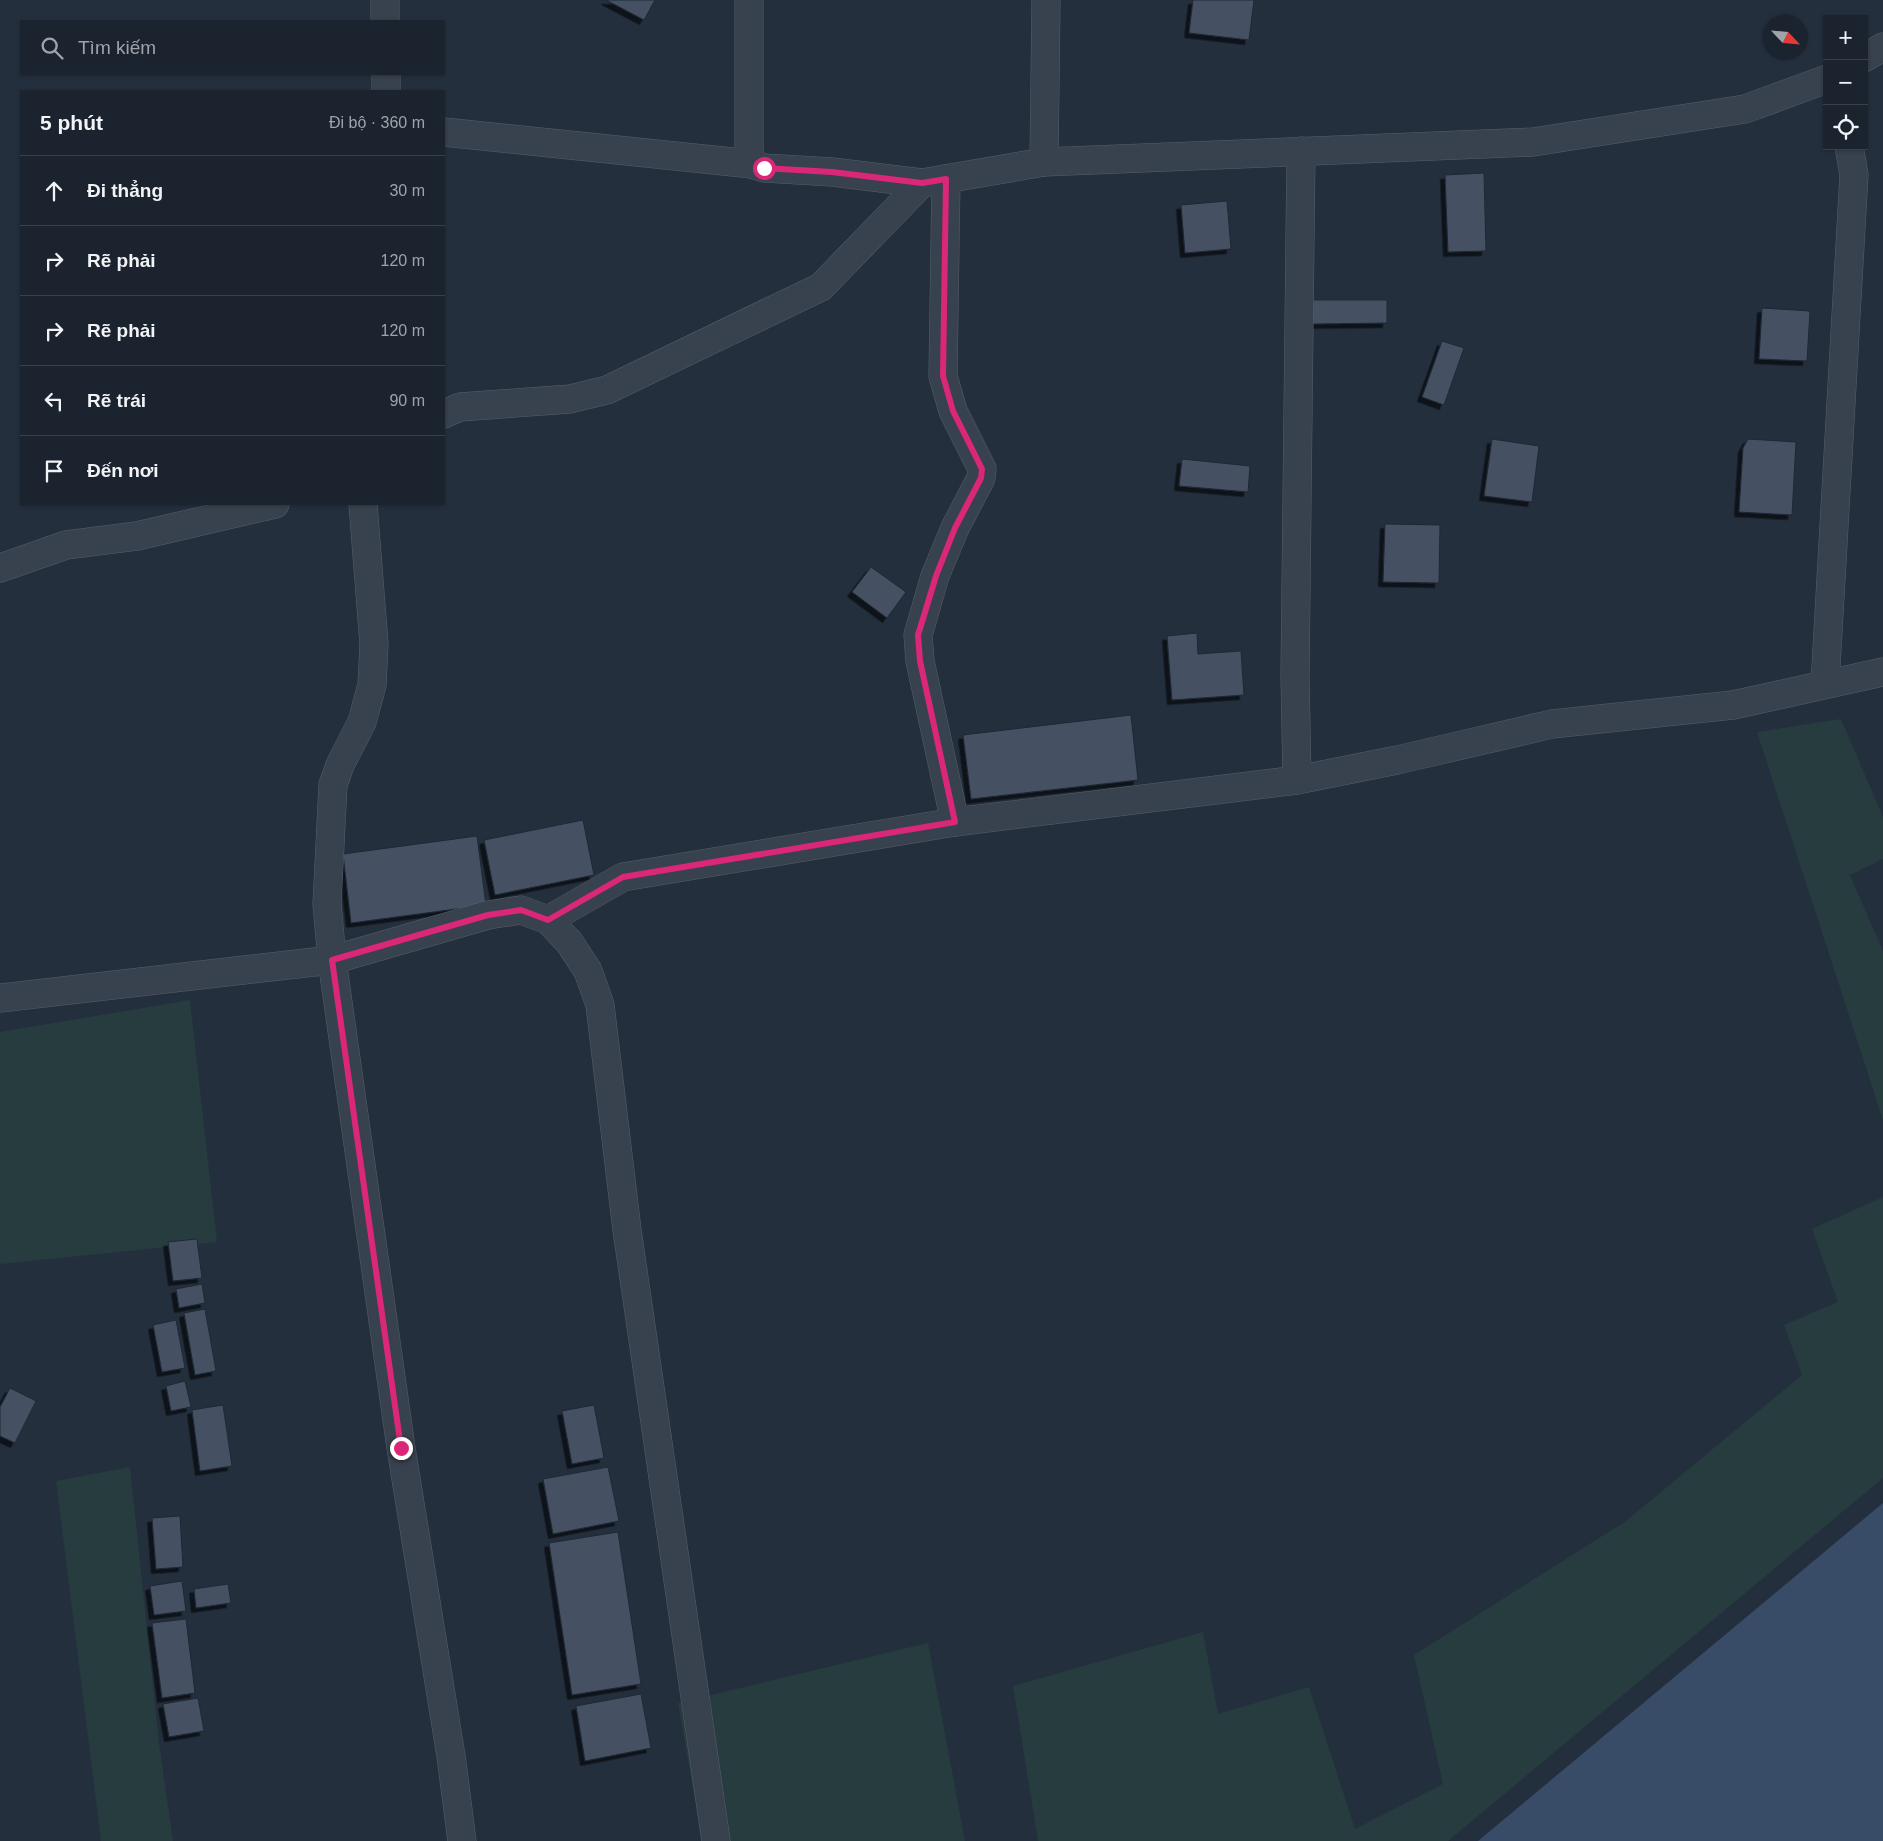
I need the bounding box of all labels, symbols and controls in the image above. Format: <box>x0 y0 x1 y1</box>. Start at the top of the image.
north arrow <box>1763 15 1808 60</box>
map controls <box>1823 15 1868 150</box>
button: + <box>1823 15 1868 60</box>
search box <box>20 20 445 75</box>
icon: search <box>38 34 66 62</box>
text: Tìm kiếm <box>78 37 156 58</box>
button: − <box>1823 60 1868 105</box>
button: locate <box>1823 105 1868 150</box>
text: 5 phút <box>40 111 103 134</box>
text: Đi bộ · 360 m <box>329 114 425 131</box>
route start <box>753 157 776 180</box>
icon: ahead <box>40 177 68 205</box>
text: Đi thẳng <box>87 180 163 201</box>
text: 30 m <box>389 182 425 199</box>
icon: right <box>40 247 68 275</box>
text: Rẽ phải <box>87 250 156 271</box>
text: 120 m <box>381 252 425 269</box>
icon: right <box>40 317 68 345</box>
text: Rẽ phải <box>87 320 156 341</box>
text: 120 m <box>381 322 425 339</box>
icon: left <box>40 387 68 415</box>
text: Rẽ trái <box>87 390 146 411</box>
text: 90 m <box>389 392 425 409</box>
icon: arrive <box>40 457 68 485</box>
text: Đến nơi <box>87 460 159 481</box>
route end <box>390 1437 413 1460</box>

